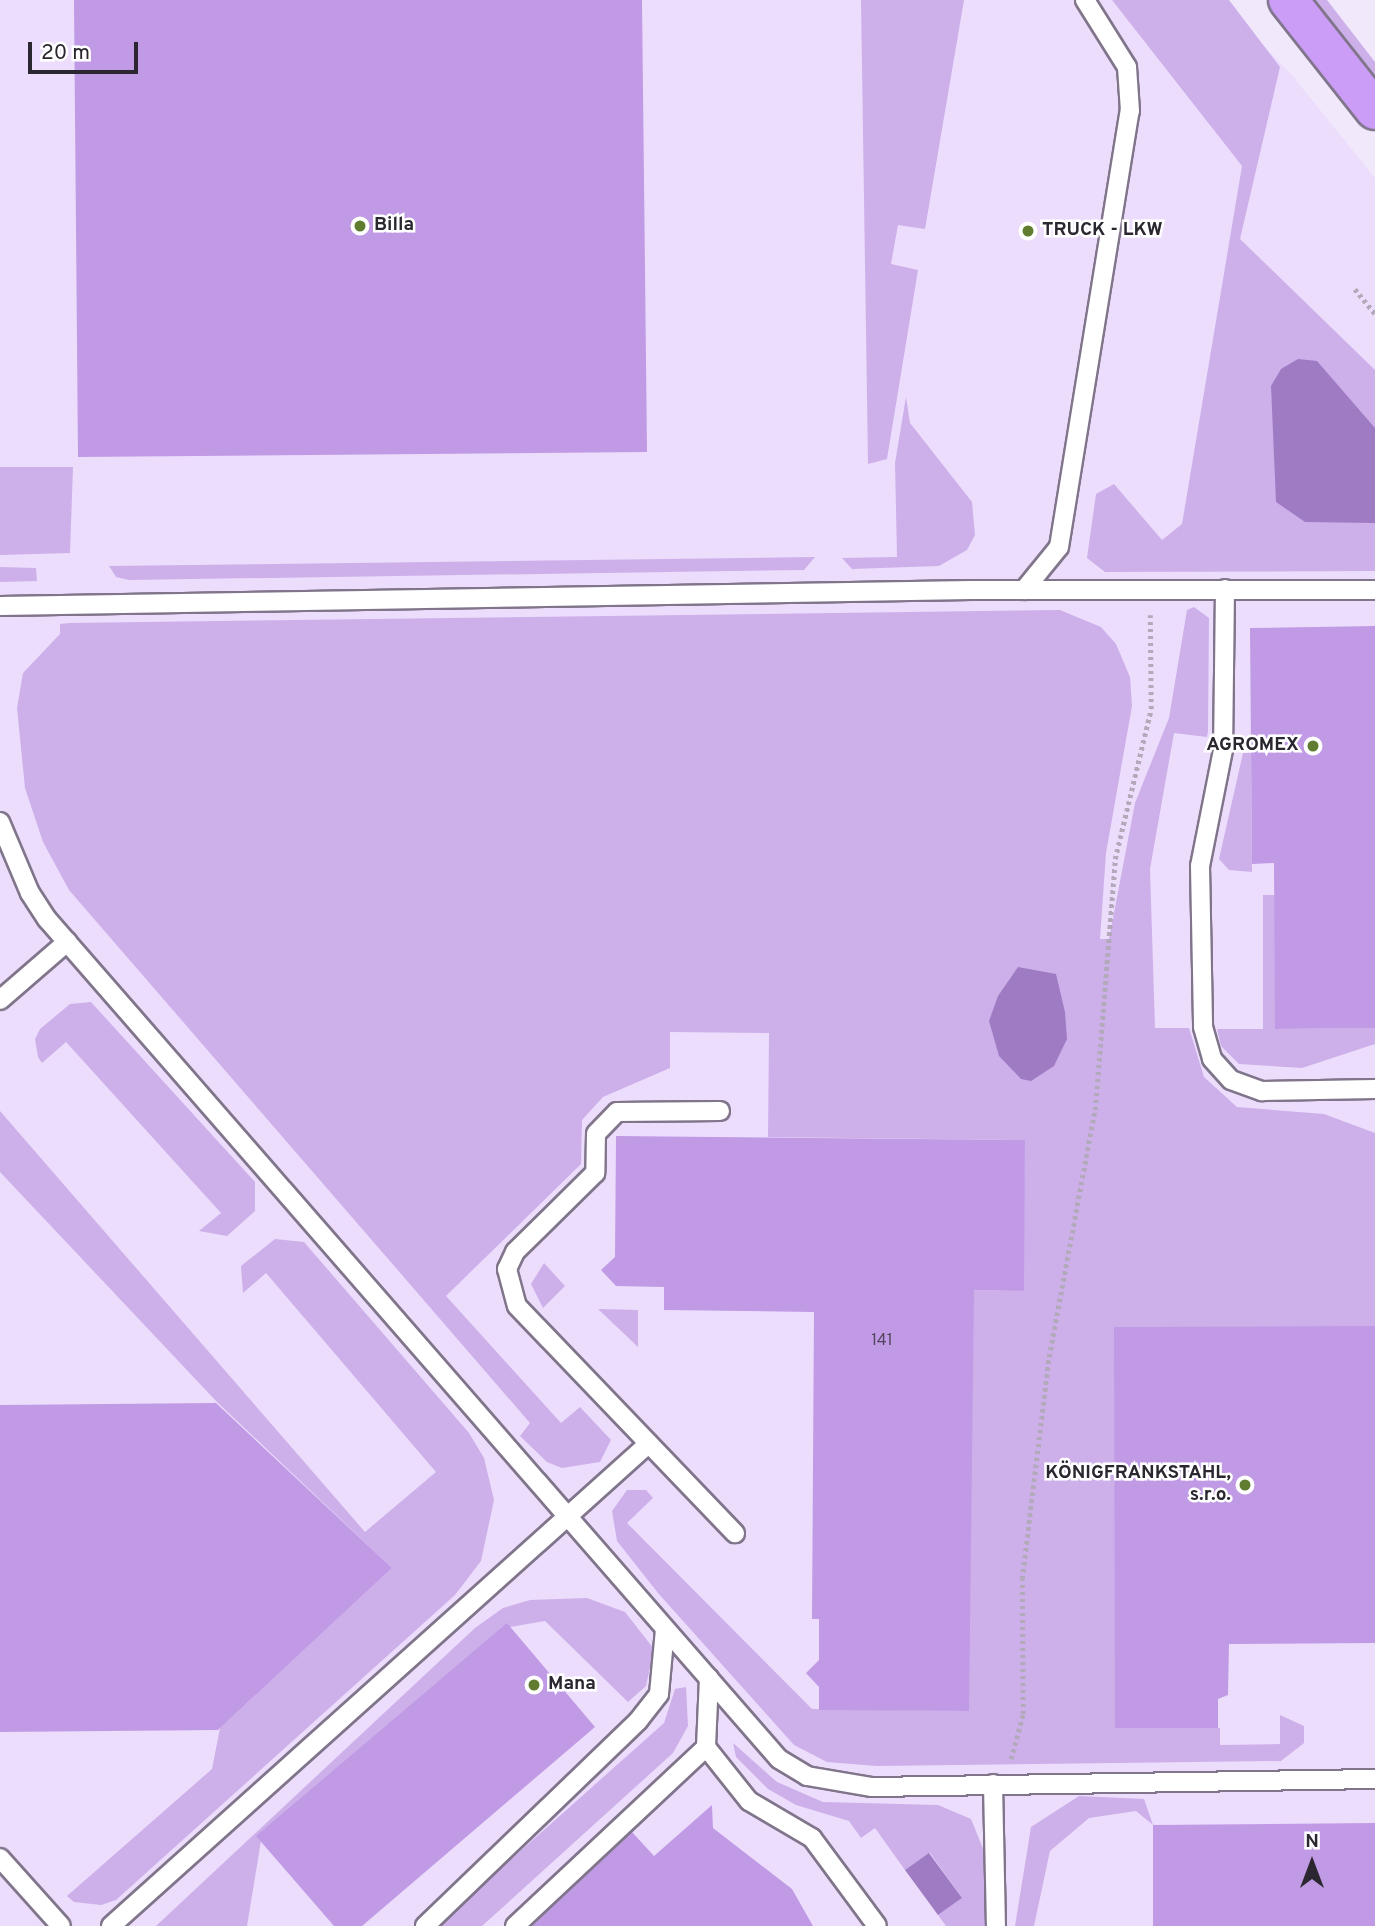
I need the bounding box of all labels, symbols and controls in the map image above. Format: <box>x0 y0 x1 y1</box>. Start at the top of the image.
scale bar <box>32 28 142 72</box>
text: 20 m <box>41 40 90 67</box>
place label: Billa <box>374 215 414 237</box>
marker: Billa <box>352 218 368 234</box>
place label: TRUCK - LKW <box>1042 220 1163 242</box>
marker: TRUCK - LKW <box>1020 223 1036 239</box>
place label: AGROMEX <box>1206 735 1299 757</box>
marker: AGROMEX <box>1305 738 1321 754</box>
house number: 141 <box>871 1331 893 1351</box>
place label: KÖNIGFRANKSTAHL, s.r.o. <box>1045 1463 1231 1507</box>
marker: KÖNIGFRANKSTAHL, s.r.o. <box>1237 1477 1253 1493</box>
place label: Mana <box>548 1674 596 1696</box>
marker: Mana <box>526 1677 542 1693</box>
north arrow <box>1277 1828 1347 1898</box>
text: N <box>1305 1830 1319 1854</box>

